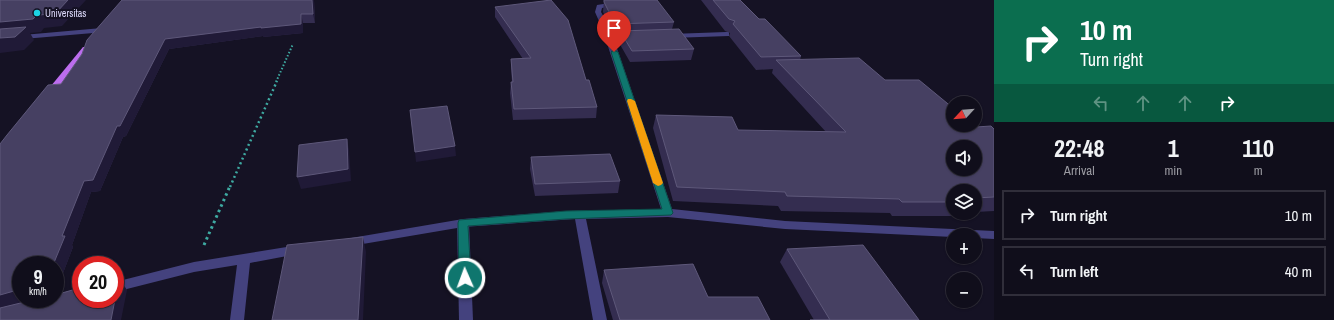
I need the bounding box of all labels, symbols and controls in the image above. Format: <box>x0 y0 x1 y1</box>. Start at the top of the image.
place label: Universitas <box>45 7 86 20</box>
marker: Universitas <box>32 8 42 18</box>
pin <box>597 11 631 52</box>
text: 10 m <box>1080 11 1132 49</box>
icon: right <box>1014 16 1066 68</box>
icon: arrive <box>603 17 625 39</box>
text: Turn right <box>1080 47 1143 72</box>
icon: left <box>1090 92 1112 114</box>
icon: ahead <box>1132 92 1154 114</box>
icon: ahead <box>1174 92 1196 114</box>
icon: right <box>1216 92 1238 114</box>
north arrow <box>946 96 982 132</box>
map controls <box>946 96 982 308</box>
text: 22:48 <box>1054 132 1104 164</box>
text: 1 <box>1168 132 1179 164</box>
text: 110 <box>1242 132 1274 164</box>
button: sound <box>946 140 982 176</box>
text: Arrival <box>1064 162 1095 179</box>
text: min <box>1164 162 1182 179</box>
text: m <box>1254 162 1263 179</box>
button: layers <box>946 184 982 220</box>
icon: right <box>1016 204 1038 226</box>
text: Turn right <box>1050 205 1107 226</box>
text: 10 m <box>1285 205 1312 226</box>
button: + <box>946 228 982 264</box>
speed limit sign: 20 <box>72 256 124 308</box>
position arrow <box>444 257 486 299</box>
icon: left <box>1016 260 1038 282</box>
text: Turn left <box>1050 261 1098 282</box>
text: 40 m <box>1285 261 1312 282</box>
text: 9 <box>33 263 43 290</box>
button: − <box>946 272 982 308</box>
text: km/h <box>29 285 47 298</box>

